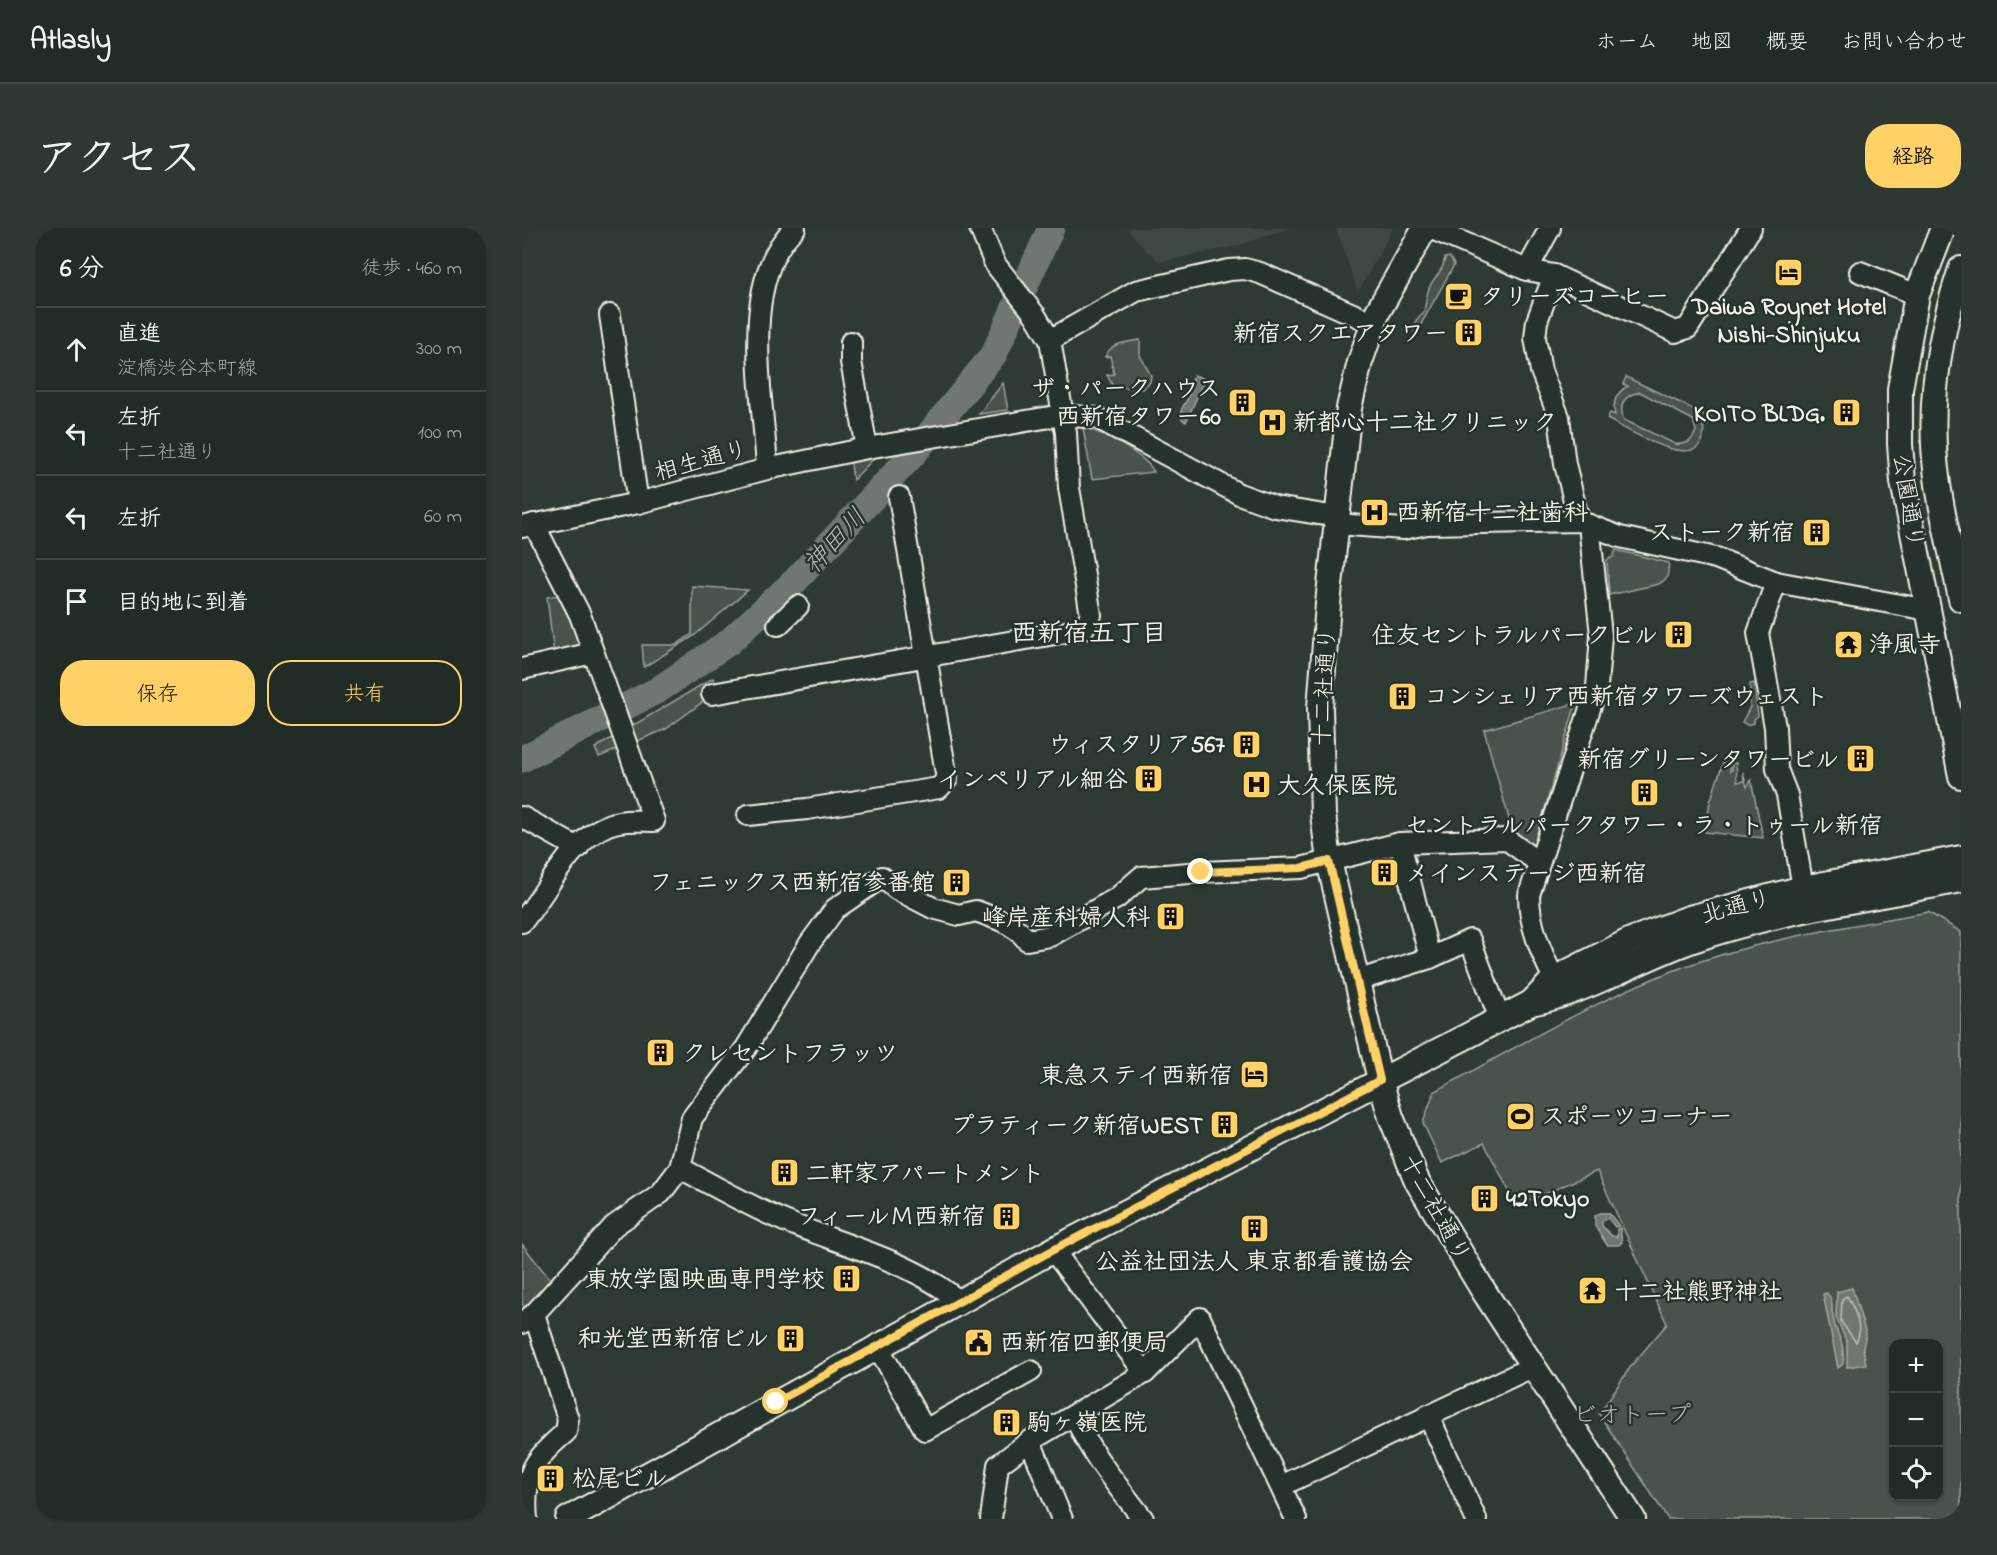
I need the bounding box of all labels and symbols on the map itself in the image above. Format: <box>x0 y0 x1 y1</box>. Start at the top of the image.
hotel icon: Daiwa Roynet Hotel Nishi-Shinjuku <box>1773 257 1805 289</box>
cafe icon: タリーズコーヒー <box>1443 280 1475 312</box>
place label: タリーズコーヒー <box>1480 281 1669 316</box>
place label: Daiwa Roynet Hotel Nishi-Shinjuku <box>1691 291 1886 354</box>
building icon: 新宿スクエアタワー <box>1453 317 1485 349</box>
place label: 新宿スクエアタワー <box>1233 318 1448 353</box>
place label: ザ・パークハウス 西新宿タワー60 <box>1031 373 1222 436</box>
building icon: ザ・パークハウス 西新宿タワー60 <box>1226 386 1258 418</box>
building icon: KOITO BLDG. <box>1830 397 1862 429</box>
place label: KOITO BLDG. <box>1694 398 1825 433</box>
hospital icon: 新都心十二社クリニック <box>1256 406 1288 438</box>
place label: 新都心十二社クリニック <box>1293 407 1557 442</box>
street label: 相生通り <box>651 433 753 492</box>
street label: 公園通り <box>1882 451 1931 552</box>
hospital icon: 西新宿十二社歯科 <box>1359 496 1391 528</box>
place label: 西新宿十二社歯科 <box>1396 497 1588 532</box>
water label: 神田川 <box>796 501 877 584</box>
building icon: ストーク新宿 <box>1800 516 1832 548</box>
place label: ストーク新宿 <box>1649 517 1795 552</box>
district label: 西新宿五丁目 <box>1011 616 1167 654</box>
building icon: 住友セントラルパークビル <box>1663 619 1695 651</box>
place label: 住友セントラルパークビル <box>1371 620 1658 655</box>
street label: 十二社通り <box>1306 626 1347 748</box>
temple icon: 浄風寺 <box>1832 628 1864 660</box>
place label: 浄風寺 <box>1869 629 1941 664</box>
building icon: コンシェリア西新宿タワーズウェスト <box>1387 680 1419 712</box>
place label: コンシェリア西新宿タワーズウェスト <box>1424 681 1828 716</box>
building icon: ウィスタリア567 <box>1230 728 1262 760</box>
place label: ウィスタリア567 <box>1048 729 1226 764</box>
building icon: 新宿グリーンタワービル <box>1844 743 1876 775</box>
place label: 新宿グリーンタワービル <box>1577 744 1839 779</box>
building icon: インペリアル細谷 <box>1133 763 1165 795</box>
place label: インペリアル細谷 <box>937 764 1128 799</box>
hospital icon: 大久保医院 <box>1240 769 1272 801</box>
place label: 大久保医院 <box>1277 770 1397 805</box>
building icon: セントラルパークタワー・ラ・トゥール新宿 <box>1628 776 1660 808</box>
place label: セントラルパークタワー・ラ・トゥール新宿 <box>1405 810 1883 845</box>
building icon: メインステージ西新宿 <box>1368 857 1400 889</box>
route end <box>1187 858 1213 884</box>
place label: メインステージ西新宿 <box>1405 858 1647 893</box>
building icon: フェニックス西新宿参番館 <box>940 866 972 898</box>
place label: フェニックス西新宿参番館 <box>649 867 935 902</box>
street label: 北通り <box>1697 882 1776 935</box>
building icon: 峰岸産科婦人科 <box>1155 901 1187 933</box>
place label: 峰岸産科婦人科 <box>982 902 1150 937</box>
building icon: クレセントフラッツ <box>645 1037 677 1069</box>
place label: クレセントフラッツ <box>682 1038 898 1073</box>
hotel icon: 東急ステイ西新宿 <box>1238 1059 1270 1091</box>
place label: 東急ステイ西新宿 <box>1040 1060 1233 1095</box>
sports icon: スポーツコーナー <box>1504 1100 1536 1132</box>
place label: スポーツコーナー <box>1541 1101 1733 1136</box>
building icon: プラティーク新宿WEST <box>1208 1109 1240 1141</box>
place label: プラティーク新宿WEST <box>950 1110 1203 1145</box>
street label: 十二社通り <box>1389 1148 1478 1270</box>
building icon: 二軒家アパートメント <box>769 1157 801 1189</box>
place label: 二軒家アパートメント <box>806 1158 1045 1193</box>
building icon: 42Tokyo <box>1469 1182 1501 1214</box>
place label: 42Tokyo <box>1506 1183 1589 1219</box>
building icon: フィールＭ西新宿 <box>991 1200 1023 1232</box>
place label: フィールＭ西新宿 <box>797 1201 986 1236</box>
building icon: 公益社団法人 東京都看護協会 <box>1238 1212 1270 1244</box>
place label: 公益社団法人 東京都看護協会 <box>1095 1246 1413 1281</box>
building icon: 東放学園映画専門学校 <box>830 1263 862 1295</box>
place label: 東放学園映画専門学校 <box>585 1264 825 1299</box>
temple icon: 十二社熊野神社 <box>1577 1275 1609 1307</box>
place label: 十二社熊野神社 <box>1614 1276 1782 1311</box>
building icon: 和光堂西新宿ビル <box>774 1322 806 1354</box>
place label: 和光堂西新宿ビル <box>577 1323 769 1358</box>
public building icon: 西新宿四郵便局 <box>963 1326 995 1358</box>
place label: 西新宿四郵便局 <box>1000 1327 1168 1362</box>
route start <box>762 1388 788 1414</box>
park label: ビオトープ <box>1572 1399 1692 1434</box>
building icon: 駒ヶ嶺医院 <box>990 1406 1022 1438</box>
place label: 駒ヶ嶺医院 <box>1027 1407 1147 1442</box>
building icon: 松尾ビル <box>535 1462 567 1494</box>
place label: 松尾ビル <box>572 1463 668 1498</box>

